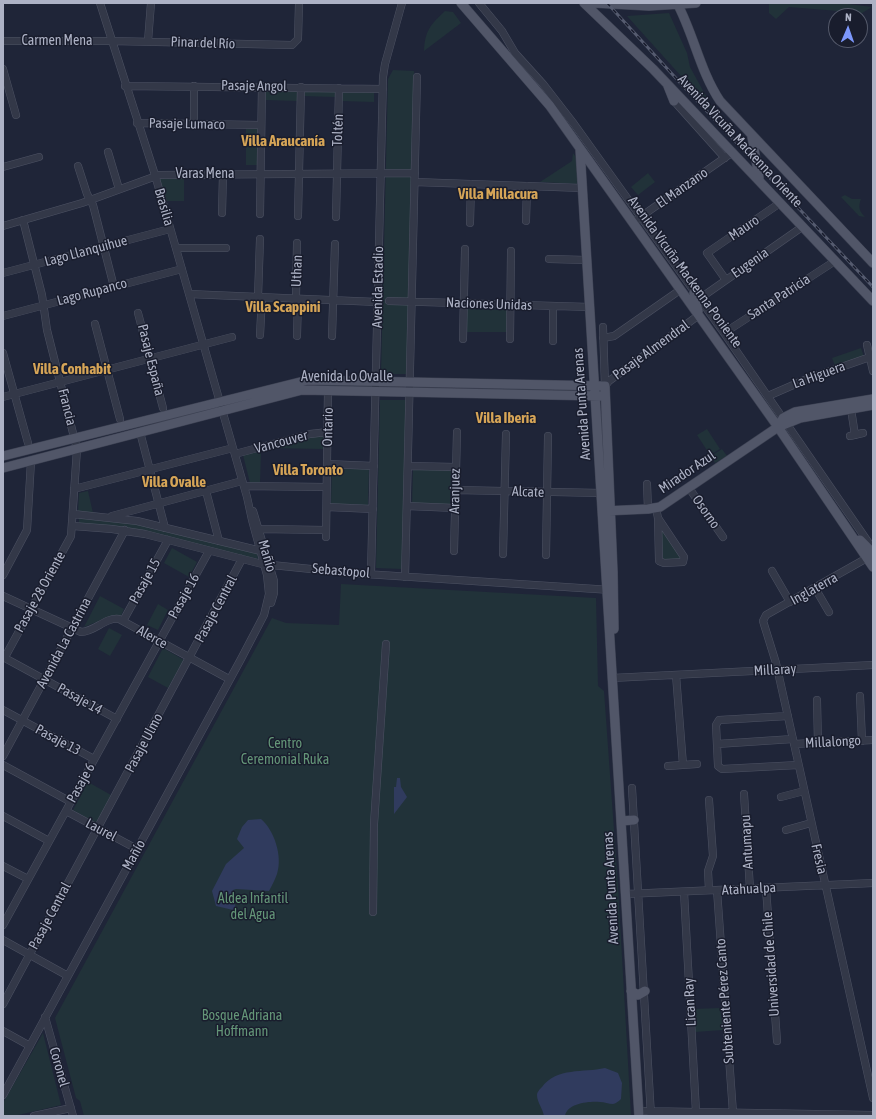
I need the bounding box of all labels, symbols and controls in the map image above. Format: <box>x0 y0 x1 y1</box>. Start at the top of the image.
north arrow <box>828 8 868 48</box>
text: N <box>845 11 852 23</box>
street label: Carmen Mena <box>21 33 93 49</box>
street label: Pinar del Río <box>170 33 236 53</box>
street label: Avenida Vicuña Mackenna Oriente <box>674 71 806 211</box>
street label: Pasaje Angol <box>221 77 287 95</box>
street label: Toltén <box>329 113 347 147</box>
street label: Pasaje Lumaco <box>149 115 225 133</box>
district label: Villa Araucanía <box>241 132 325 150</box>
street label: El Manzano <box>653 164 711 212</box>
street label: Varas Mena <box>175 166 235 182</box>
district label: Villa Millacura <box>458 185 538 203</box>
street label: Brasilia <box>151 186 177 228</box>
street label: Avenida Vicuña Mackenna Poniente <box>624 193 746 351</box>
street label: Mauro <box>725 212 763 244</box>
street label: Lago Llanquihue <box>43 232 129 270</box>
street label: Eugenia <box>728 244 772 282</box>
street label: Avenida Estadio <box>369 246 387 328</box>
street label: Uthan <box>288 255 306 287</box>
street label: Santa Patricia <box>745 271 813 323</box>
street label: Lago Rupanco <box>55 275 129 309</box>
street label: Naciones Unidas <box>446 294 532 314</box>
district label: Villa Scappini <box>246 298 320 316</box>
street label: Pasaje Almendral <box>609 317 693 383</box>
street label: Pasaje España <box>134 322 168 398</box>
street label: Avenida Punta Arenas <box>570 347 594 461</box>
street label: La Higuera <box>790 358 848 392</box>
district label: Villa Conhabit <box>33 360 111 378</box>
street label: Avenida Lo Ovalle <box>301 369 393 385</box>
street label: Francia <box>54 387 80 427</box>
street label: Ontario <box>319 407 337 447</box>
district label: Villa Iberia <box>476 409 536 427</box>
street label: Vancouver <box>253 427 309 457</box>
street label: Mirador Azul <box>656 447 718 497</box>
district label: Villa Toronto <box>273 461 343 479</box>
street label: Aranjuez <box>446 468 464 514</box>
district label: Villa Ovalle <box>142 473 206 491</box>
street label: Alcate <box>512 483 544 501</box>
street label: Osorno <box>688 492 724 532</box>
street label: Mañío <box>254 538 280 574</box>
street label: Pasaje 28 Oriente <box>11 549 69 635</box>
street label: Pasaje 15 <box>126 555 164 607</box>
street label: Sebastopol <box>312 560 370 582</box>
street label: Inglaterra <box>787 569 841 609</box>
street label: Pasaje 16 <box>165 570 203 622</box>
street label: Pasaje Central <box>191 573 241 645</box>
street label: Avenida La Castrina <box>33 595 95 691</box>
street label: Alerce <box>134 622 170 652</box>
street label: Millaray <box>753 660 797 680</box>
street label: Pasaje 14 <box>54 680 106 718</box>
street label: Pasaje Ulmo <box>121 711 167 775</box>
street label: Pasaje 13 <box>32 721 84 759</box>
street label: Millalongo <box>805 732 861 752</box>
park label: Centro Ceremonial Ruka <box>241 736 329 768</box>
street label: Pasaje 6 <box>63 760 99 806</box>
street label: Antumapu <box>737 814 757 870</box>
street label: Laurel <box>83 815 119 845</box>
street label: Avenida Punta Arenas <box>600 831 622 945</box>
street label: Mañío <box>119 837 149 873</box>
street label: Fresia <box>807 842 831 876</box>
street label: Atahualpa <box>721 879 777 899</box>
street label: Pasaje Central <box>25 880 75 952</box>
park label: Aldea Infantil del Agua <box>218 891 288 924</box>
street label: Universidad de Chile <box>759 911 783 1017</box>
street label: Subteniente Pérez Canto <box>712 938 738 1064</box>
street label: Lican Ray <box>680 977 700 1027</box>
park label: Bosque Adriana Hoffmann <box>202 1008 282 1040</box>
street label: Coronel <box>45 1045 73 1089</box>

